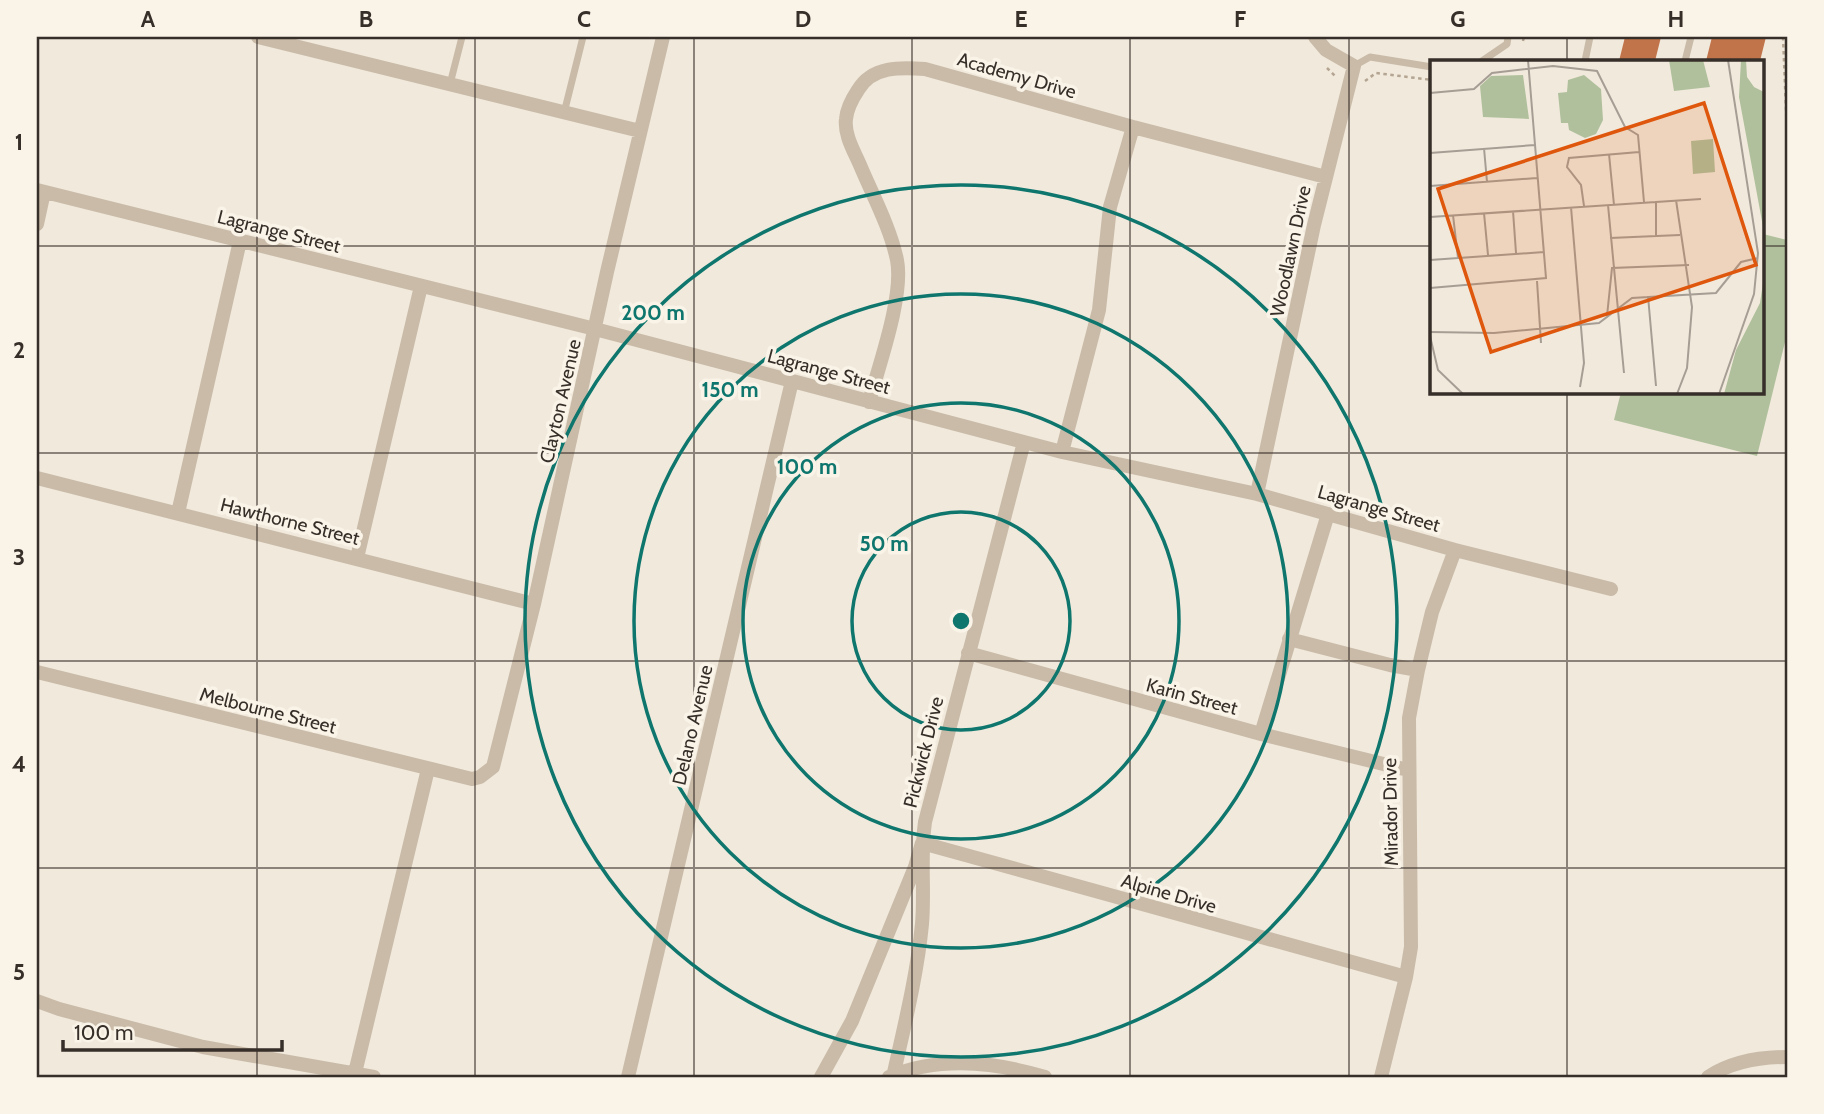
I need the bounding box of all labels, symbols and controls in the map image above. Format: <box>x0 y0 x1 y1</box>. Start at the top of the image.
text: A <box>141 5 156 33</box>
text: B <box>359 5 373 33</box>
text: C <box>577 5 591 33</box>
text: D <box>795 5 811 33</box>
text: E <box>1014 5 1028 33</box>
text: F <box>1234 5 1246 33</box>
text: G <box>1450 5 1466 33</box>
text: H <box>1668 5 1684 33</box>
street label: Academy Drive <box>955 48 1079 103</box>
inset map <box>1430 60 1764 394</box>
text: 1 <box>15 128 23 156</box>
street label: Woodlawn Drive <box>1265 183 1316 319</box>
street label: Lagrange Street <box>215 205 343 258</box>
text: 200 m <box>621 300 685 325</box>
text: 2 <box>13 336 25 364</box>
street label: Clayton Avenue <box>535 337 586 465</box>
street label: Lagrange Street <box>765 344 893 399</box>
text: 150 m <box>702 377 758 402</box>
text: 100 m <box>777 454 837 479</box>
street label: Lagrange Street <box>1315 480 1443 537</box>
street label: Hawthorne Street <box>218 493 362 550</box>
text: 50 m <box>859 531 909 556</box>
text: 3 <box>13 543 25 571</box>
centre of rings <box>949 609 973 633</box>
street label: Delano Avenue <box>667 663 718 787</box>
street label: Karin Street <box>1144 673 1241 720</box>
street label: Melbourne Street <box>197 682 339 739</box>
street label: Pickwick Drive <box>899 694 948 810</box>
text: 4 <box>12 750 26 778</box>
street label: Mirador Drive <box>1378 757 1403 866</box>
street label: Alpine Drive <box>1119 869 1219 918</box>
text: 5 <box>13 958 25 986</box>
scale bar <box>63 1009 282 1053</box>
text: 100 m <box>74 1020 133 1045</box>

